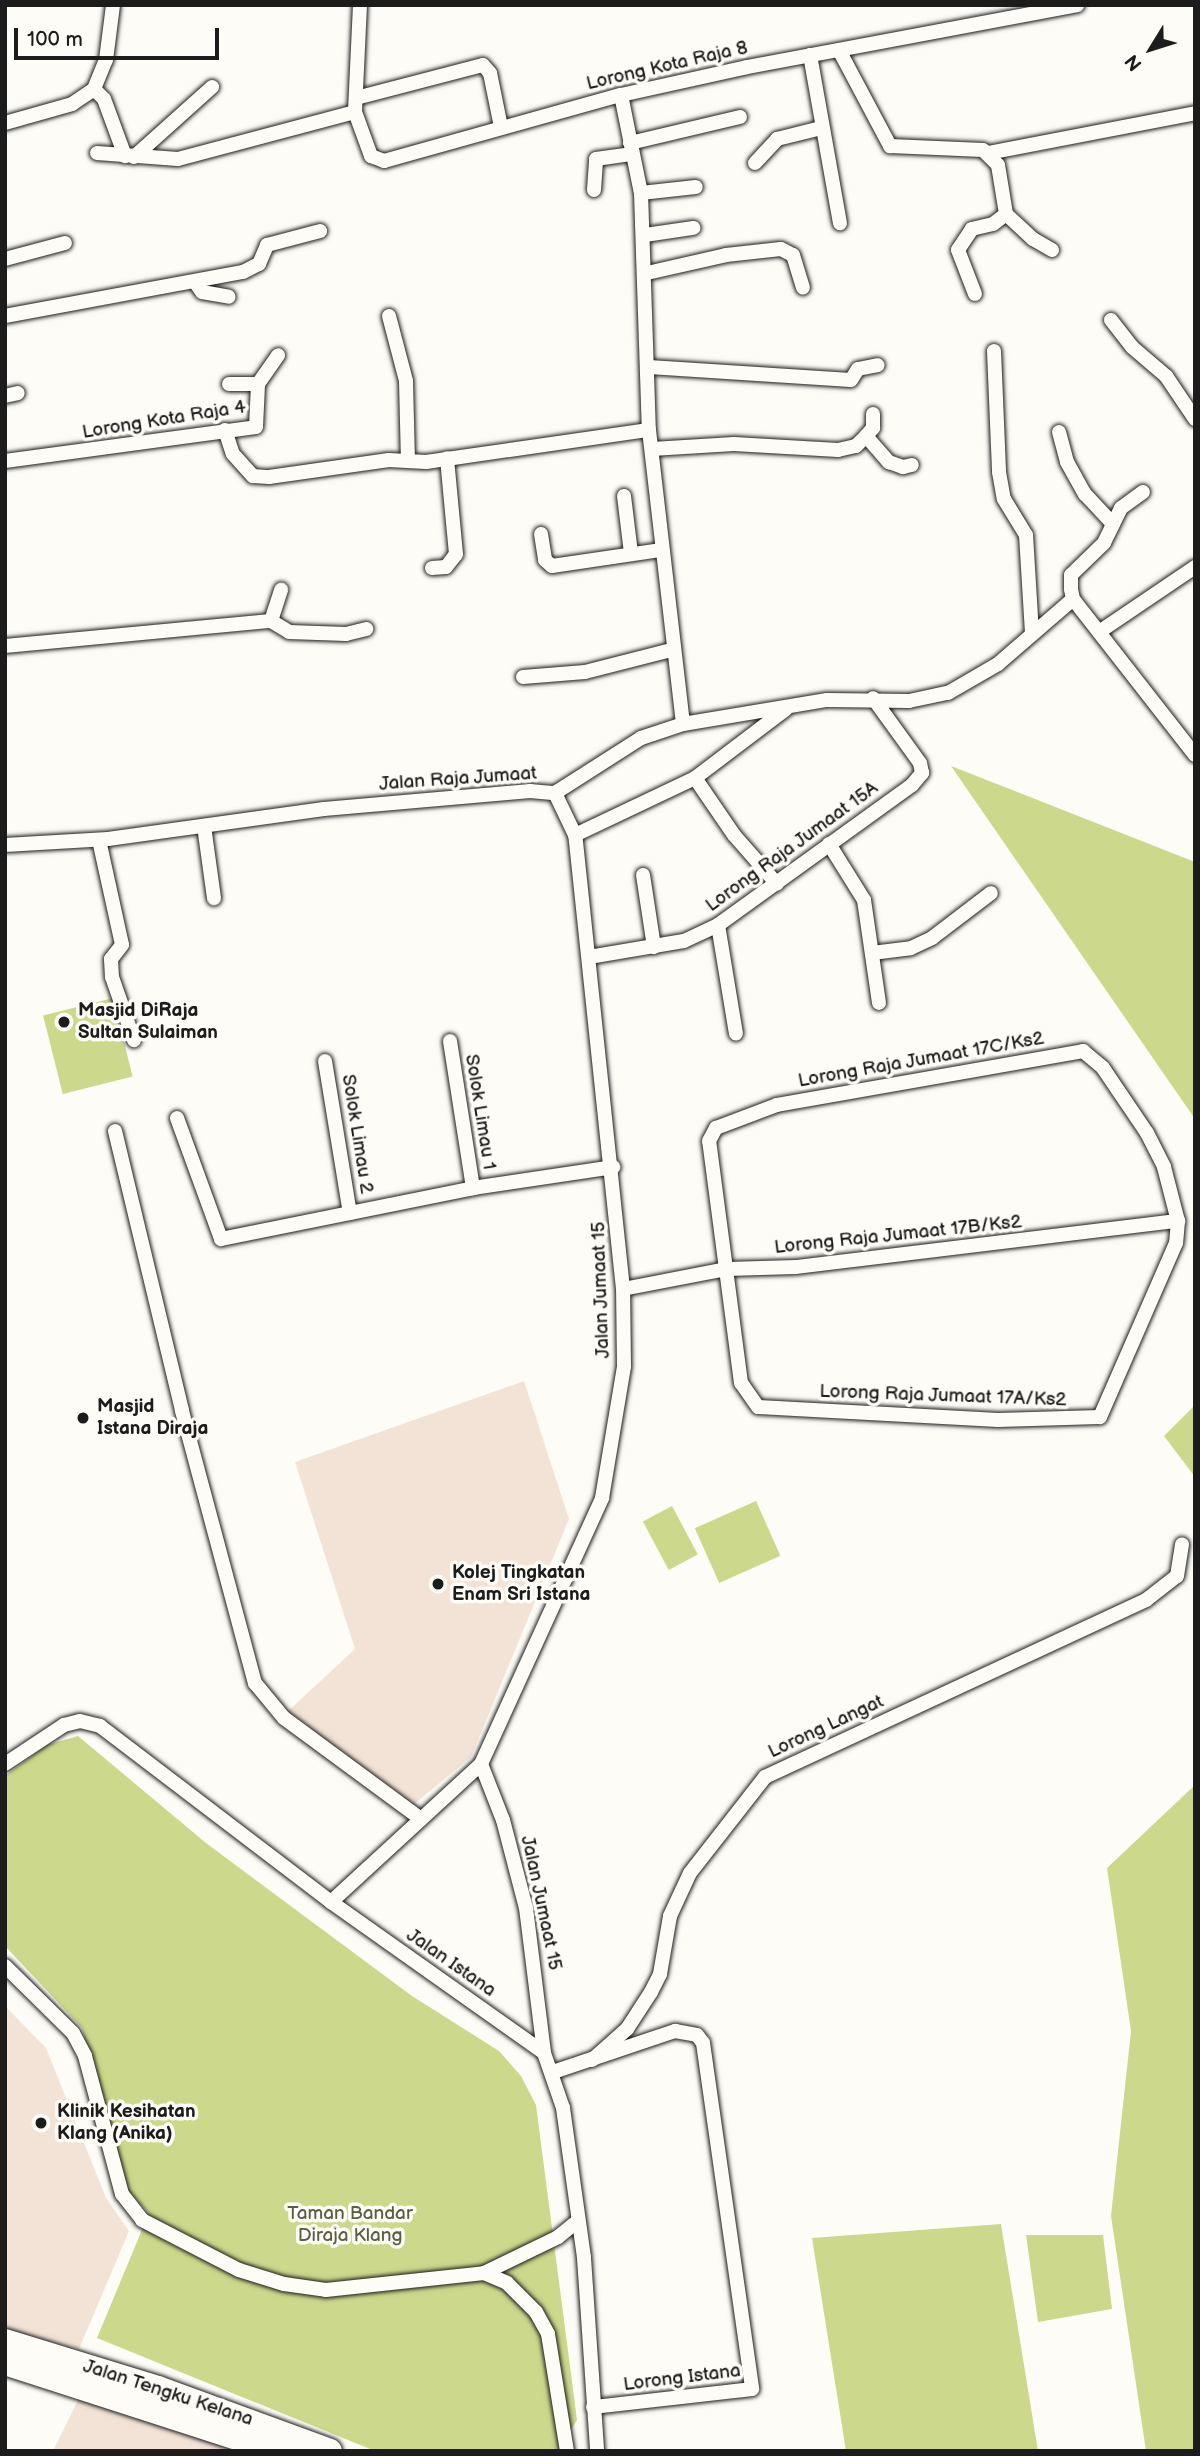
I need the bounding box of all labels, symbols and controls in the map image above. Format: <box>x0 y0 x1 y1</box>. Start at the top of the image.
scale bar <box>18 14 222 58</box>
north arrow <box>1116 14 1186 84</box>
text: 100 m <box>27 27 83 52</box>
street label: Lorong Kota Raja 8 <box>584 36 750 96</box>
text: N <box>1121 50 1148 75</box>
street label: Lorong Kota Raja 4 <box>81 396 247 444</box>
street label: Jalan Raja Jumaat <box>378 762 538 796</box>
street label: Lorong Raja Jumaat 15A <box>701 777 883 917</box>
place label: Masjid DiRaja Sultan Sulaiman <box>78 1000 218 1044</box>
marker: Masjid DiRaja Sultan Sulaiman <box>56 1014 72 1030</box>
street label: Lorong Raja Jumaat 17C/Ks2 <box>796 1027 1046 1093</box>
street label: Solok Limau 1 <box>460 1053 500 1171</box>
street label: Solok Limau 2 <box>336 1073 378 1195</box>
street label: Lorong Raja Jumaat 17B/Ks2 <box>773 1211 1023 1259</box>
street label: Jalan Jumaat 15 <box>587 1221 615 1359</box>
street label: Lorong Raja Jumaat 17A/Ks2 <box>819 1380 1067 1412</box>
place label: Masjid Istana Diraja <box>97 1396 208 1440</box>
marker: Masjid Istana Diraja <box>75 1410 91 1426</box>
place label: Kolej Tingkatan Enam Sri Istana <box>452 1562 590 1606</box>
marker: Kolej Tingkatan Enam Sri Istana <box>430 1576 446 1592</box>
street label: Lorong Langat <box>765 1690 887 1764</box>
street label: Jalan Jumaat 15 <box>516 1833 566 1973</box>
street label: Jalan Istana <box>402 1924 500 2002</box>
place label: Klinik Kesihatan Klang (Anika) <box>57 2101 196 2145</box>
marker: Klinik Kesihatan Klang (Anika) <box>31 2113 51 2133</box>
park label: Taman Bandar Diraja Klang <box>287 2203 413 2247</box>
street label: Jalan Tengku Kelana <box>80 2355 256 2431</box>
street label: Lorong Istana <box>622 2359 742 2397</box>

